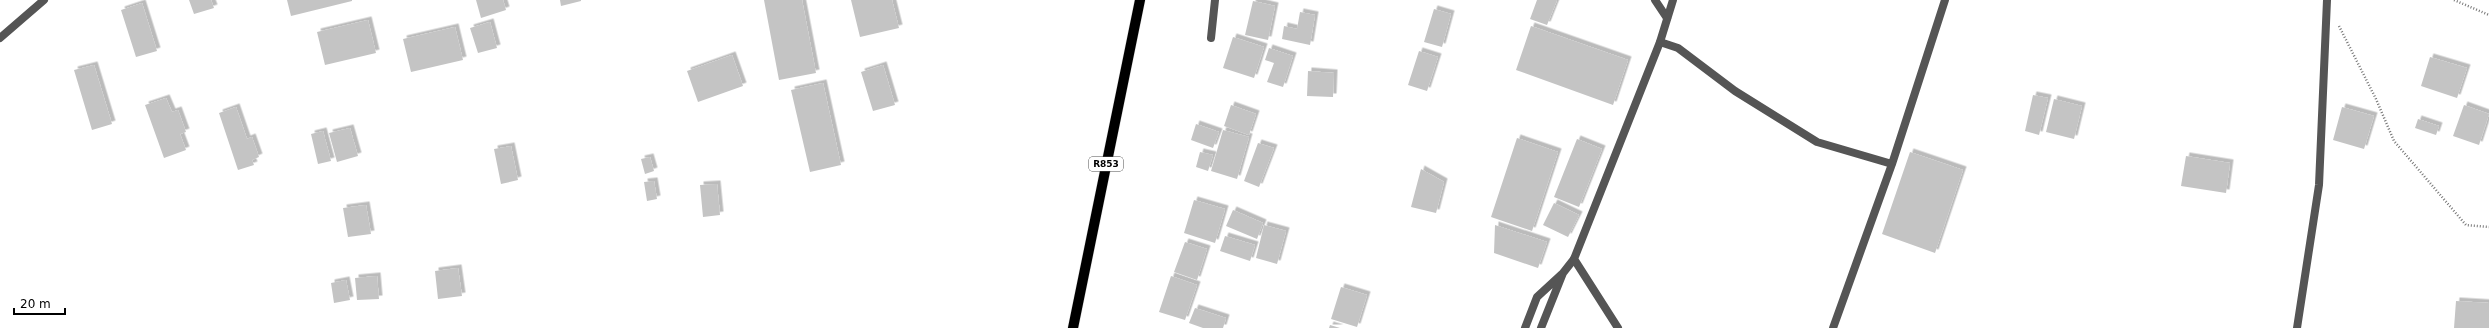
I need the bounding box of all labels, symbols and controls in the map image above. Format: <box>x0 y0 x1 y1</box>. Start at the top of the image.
road number: R853 <box>1089 157 1123 171</box>
scale bar <box>14 290 65 316</box>
text: 20 m <box>20 297 51 311</box>

